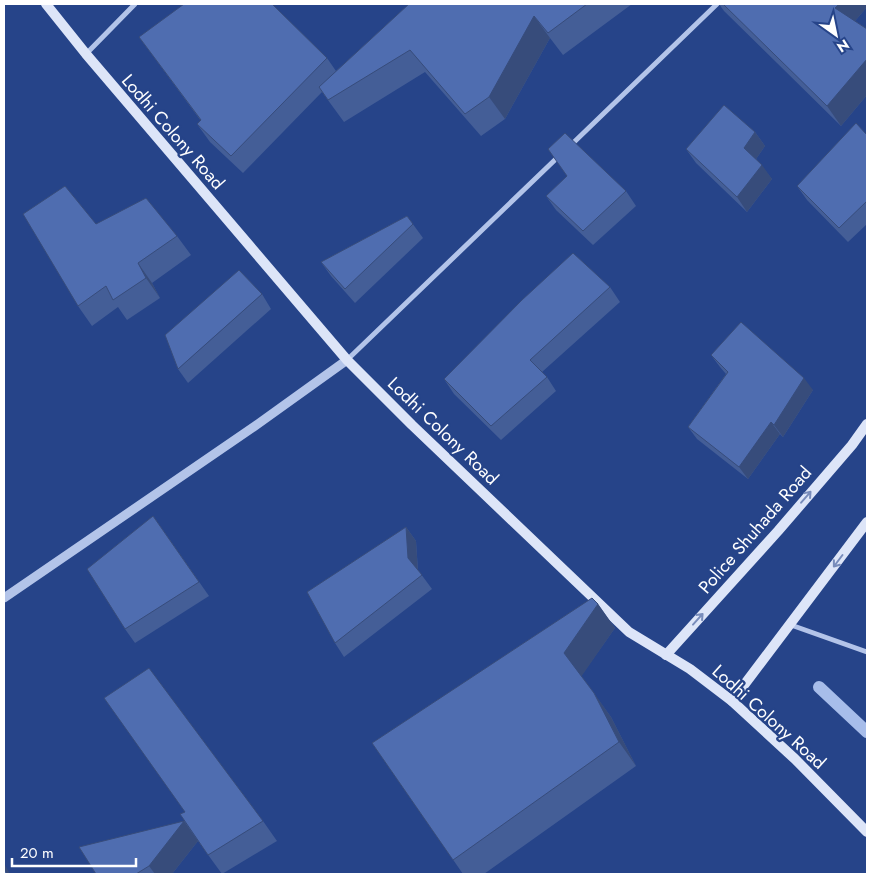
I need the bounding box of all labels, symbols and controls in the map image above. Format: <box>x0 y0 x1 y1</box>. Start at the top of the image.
north arrow <box>811 10 861 60</box>
text: N <box>833 34 853 57</box>
street label: Lodhi Colony Road <box>116 69 230 195</box>
street label: Lodhi Colony Road <box>382 371 504 491</box>
street label: Police Shuhada Road <box>692 461 818 599</box>
one-way arrow <box>800 491 812 504</box>
one-way arrow <box>833 554 843 568</box>
one-way arrow <box>692 612 704 625</box>
street label: Lodhi Colony Road <box>706 659 832 775</box>
scale bar <box>12 836 136 868</box>
text: 20 m <box>20 842 54 864</box>

